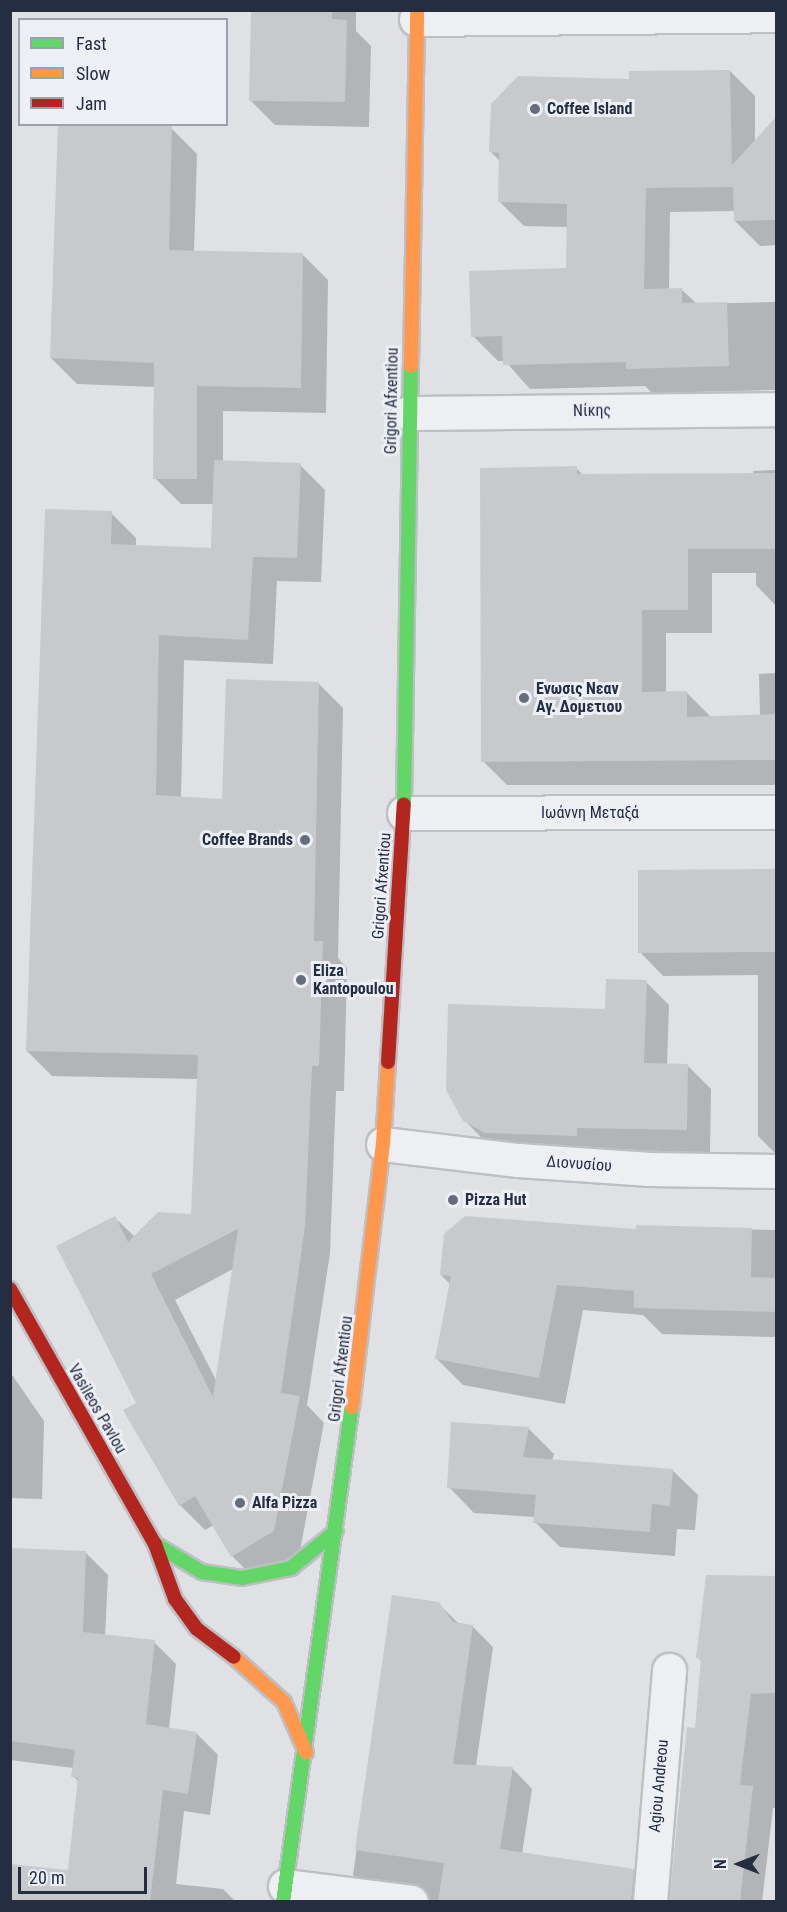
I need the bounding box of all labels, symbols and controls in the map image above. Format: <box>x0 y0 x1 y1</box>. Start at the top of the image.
legend <box>18 18 228 126</box>
text: Fast <box>76 33 107 54</box>
text: Slow <box>76 63 110 84</box>
text: Jam <box>76 93 107 114</box>
place label: Coffee Island <box>547 99 632 119</box>
marker: Coffee Island <box>528 102 542 116</box>
street label: Grigori Afxentiou <box>381 347 403 455</box>
street label: Νίκης <box>573 401 611 421</box>
place label: Ενωσις Νεαν Αγ. Δομετιου <box>536 679 622 717</box>
marker: Ενωσις Νεαν Αγ. Δομετιου <box>517 691 531 705</box>
street label: Ιωάννη Μεταξά <box>541 803 639 823</box>
place label: Coffee Brands <box>202 830 293 850</box>
street label: Grigori Afxentiou <box>369 832 395 940</box>
marker: Coffee Brands <box>298 833 312 847</box>
place label: Eliza Kantopoulou <box>313 961 394 999</box>
marker: Eliza Kantopoulou <box>294 973 308 987</box>
street label: Διονυσίου <box>546 1152 612 1176</box>
place label: Pizza Hut <box>465 1190 526 1210</box>
marker: Pizza Hut <box>446 1193 460 1207</box>
street label: Grigori Afxentiou <box>325 1315 357 1423</box>
street label: Vasileos Pavlou <box>64 1361 130 1457</box>
place label: Alfa Pizza <box>252 1493 317 1513</box>
marker: Alfa Pizza <box>233 1496 247 1510</box>
street label: Agiou Andreou <box>645 1739 673 1833</box>
north arrow <box>709 1834 769 1894</box>
scale bar <box>21 1855 150 1893</box>
text: N <box>711 1859 730 1869</box>
text: 20 m <box>29 1867 64 1888</box>

